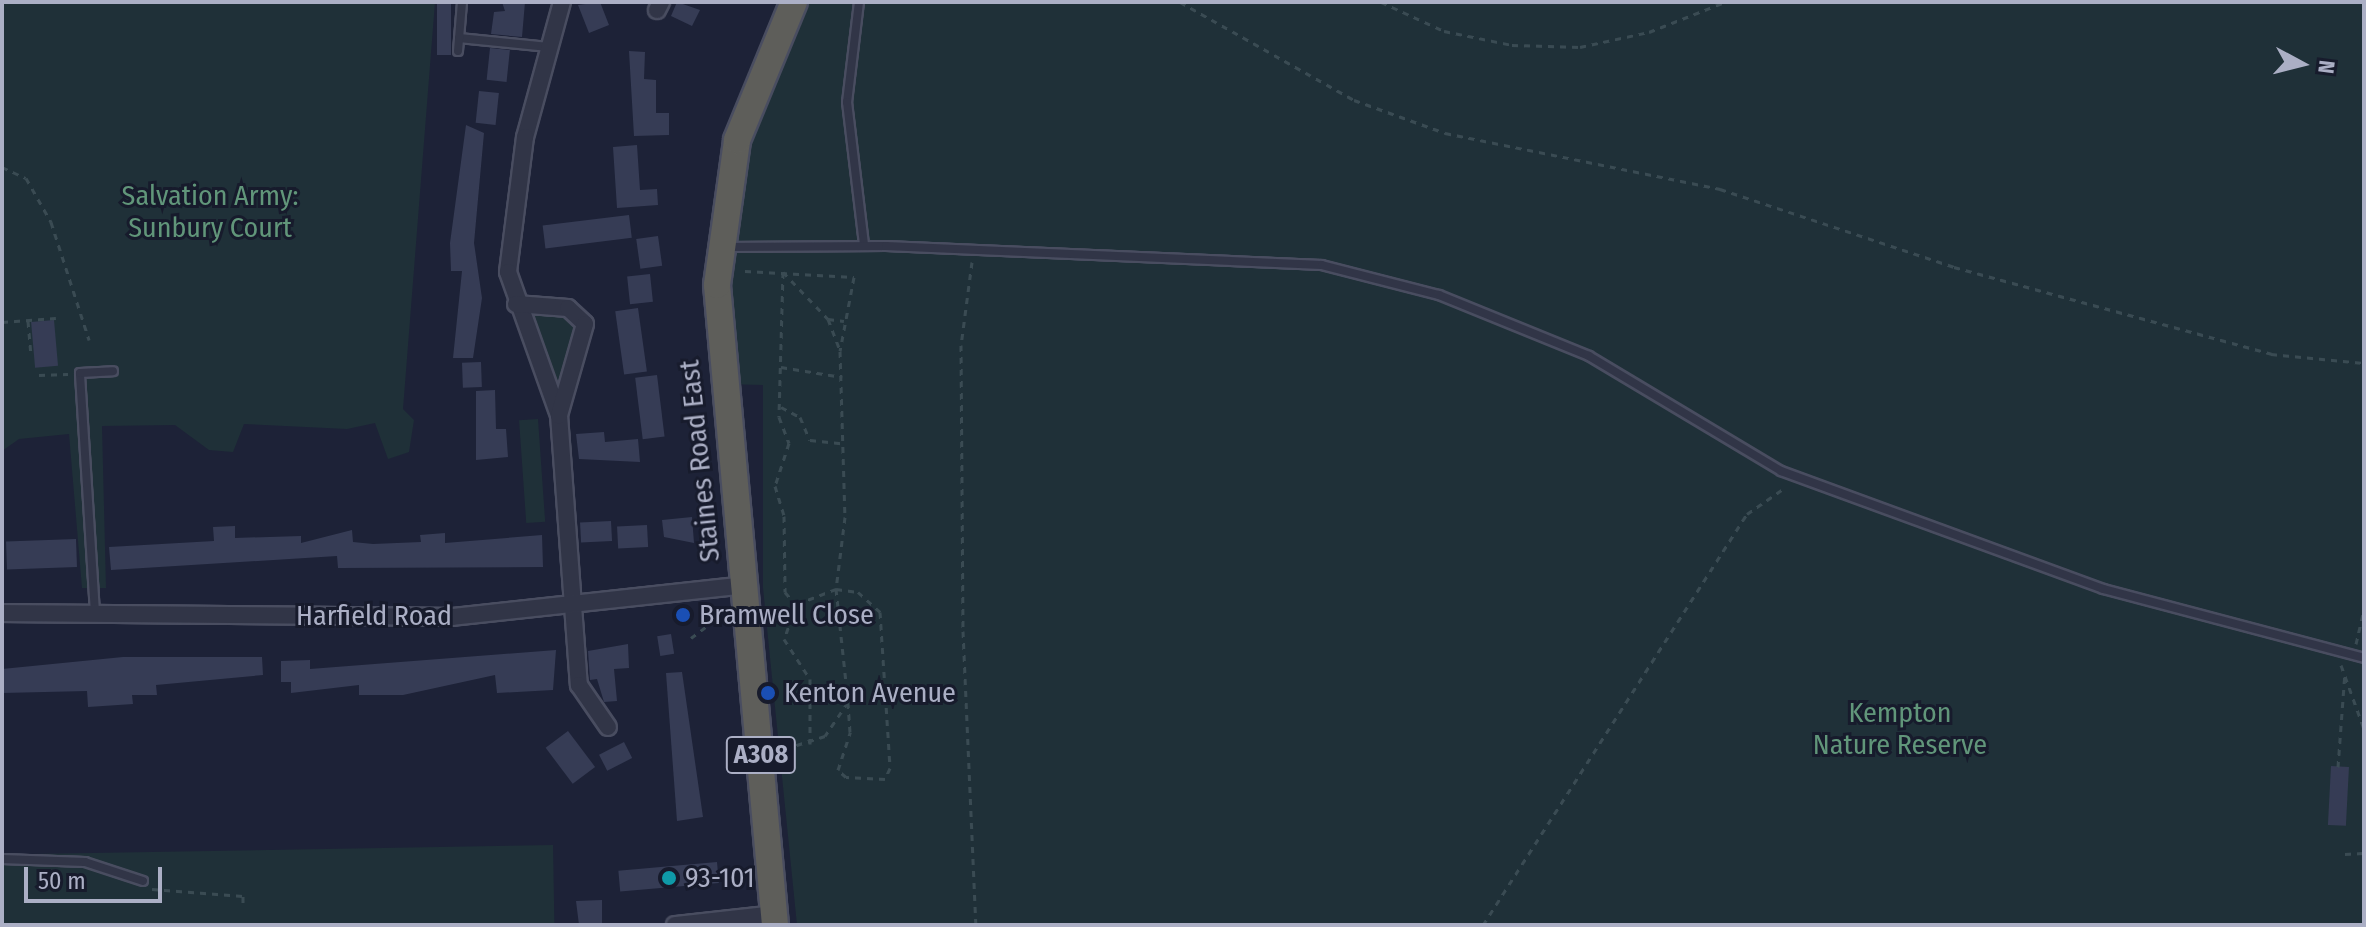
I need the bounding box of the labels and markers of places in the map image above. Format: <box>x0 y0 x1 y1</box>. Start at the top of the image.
place label: Bramwell Close <box>699 598 874 632</box>
marker: Bramwell Close <box>674 606 692 624</box>
place label: Kenton Avenue <box>784 676 956 710</box>
marker: Kenton Avenue <box>759 684 777 702</box>
place label: 93-101 <box>685 861 755 895</box>
marker: 93-101 <box>660 869 678 887</box>

